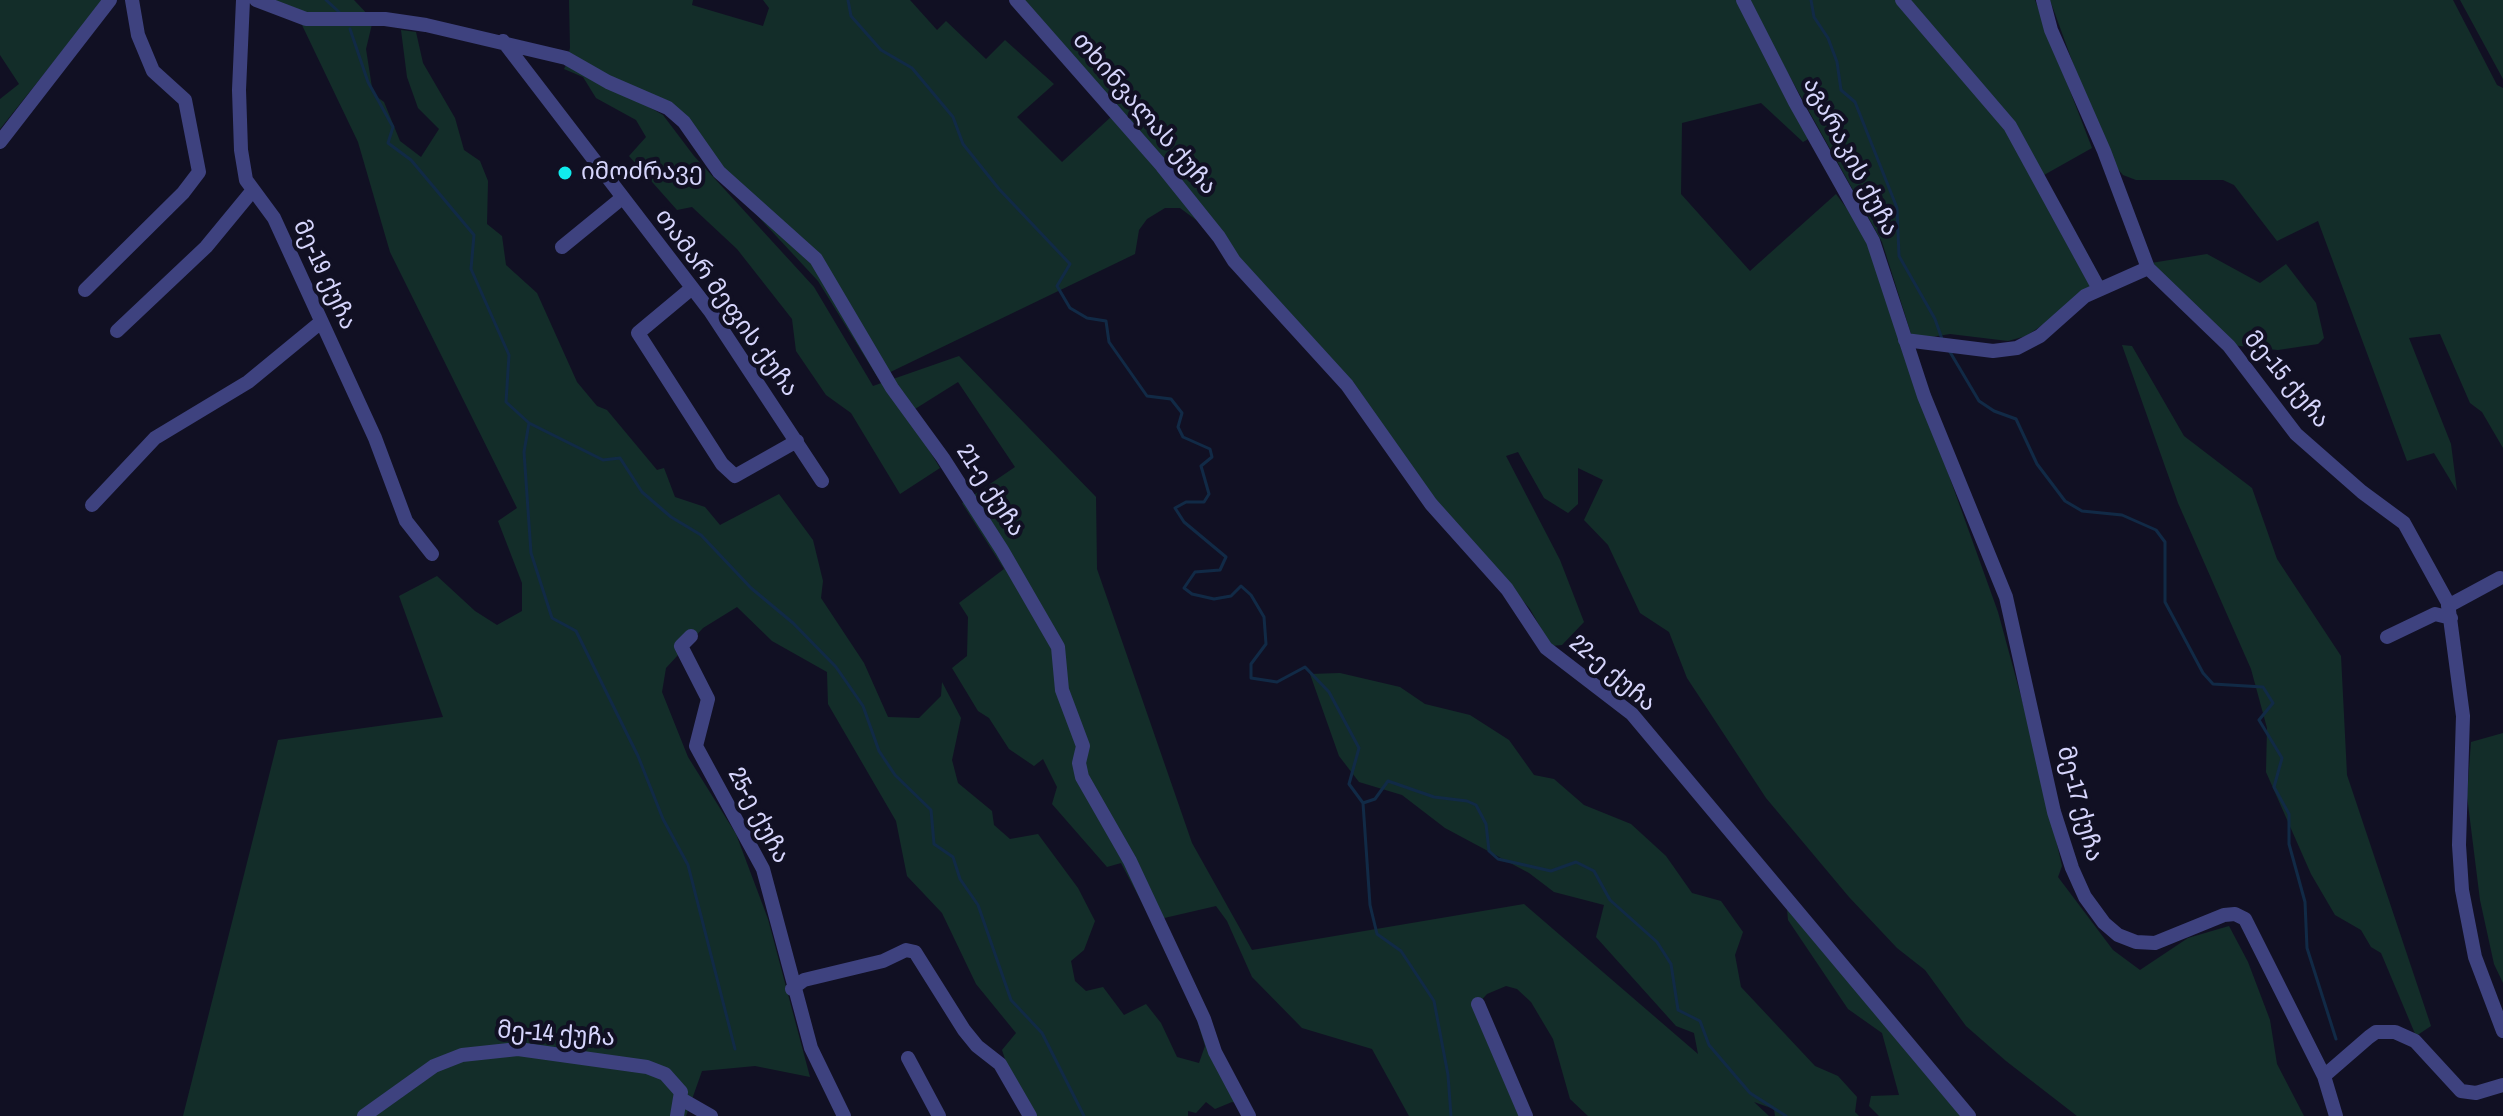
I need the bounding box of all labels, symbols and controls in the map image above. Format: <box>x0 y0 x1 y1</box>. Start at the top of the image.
street label: თხინვალას ქუჩა <box>1066 27 1222 201</box>
street label: აგარაკის ქუჩა <box>1796 73 1904 241</box>
place label: იმოძრავე <box>581 159 703 187</box>
marker: იმოძრავე <box>556 164 574 182</box>
street label: თამარ მეფის ქუჩა <box>648 203 804 403</box>
street label: მე-19 ქუჩა <box>286 215 362 335</box>
street label: მე-15 ქუჩა <box>2237 325 2335 435</box>
street label: 21-ე ქუჩა <box>950 440 1030 542</box>
street label: 22-ე ქუჩა <box>1563 630 1661 718</box>
street label: მე-17 ქუჩა <box>2050 743 2108 865</box>
street label: 25-ე ქუჩა <box>721 763 795 869</box>
street label: მე-14 ქუჩა <box>496 1017 616 1053</box>

